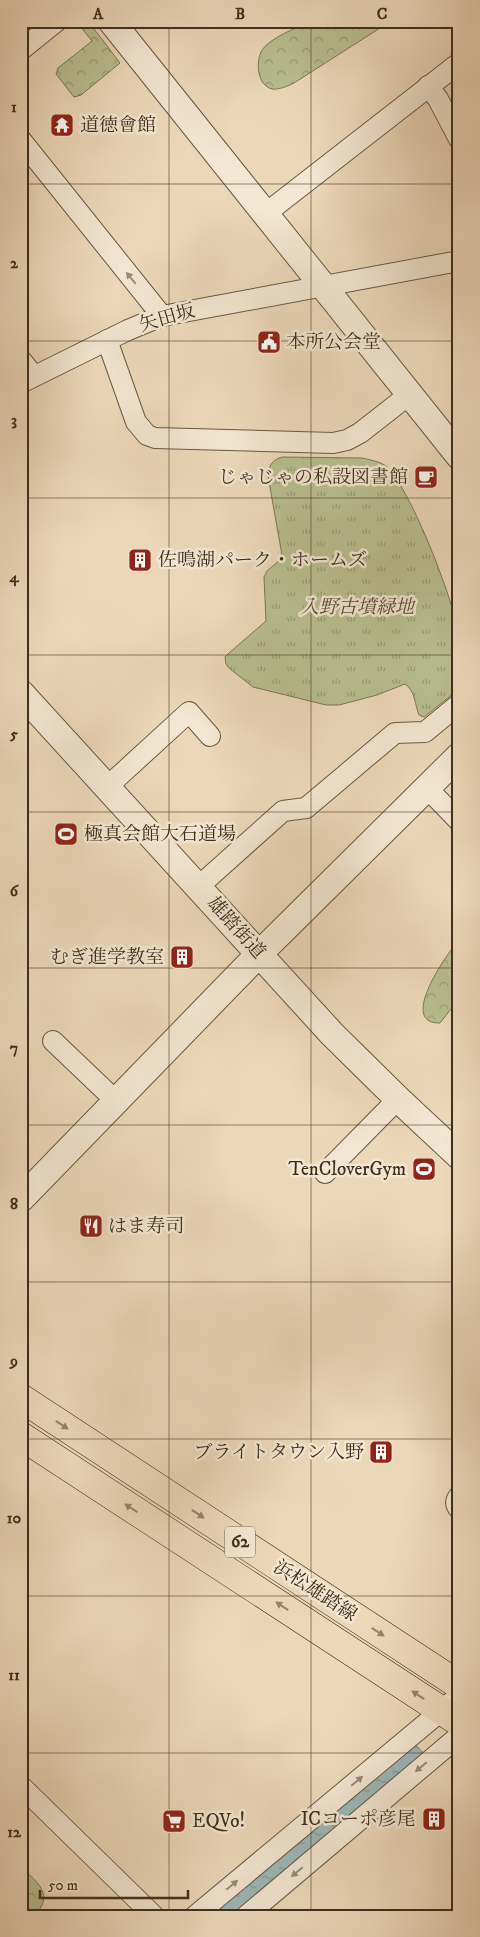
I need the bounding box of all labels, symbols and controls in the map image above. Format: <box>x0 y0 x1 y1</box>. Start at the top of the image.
text: A <box>92 4 104 24</box>
text: B <box>235 4 245 24</box>
text: C <box>377 4 387 24</box>
text: 1 <box>11 97 17 117</box>
temple icon: 道徳會館 <box>49 112 75 138</box>
place label: 道徳會館 <box>80 114 156 137</box>
text: 2 <box>10 253 19 273</box>
one-way arrow <box>126 272 137 285</box>
street label: 矢田坂 <box>136 299 198 337</box>
public building icon: 本所公会堂 <box>256 329 282 355</box>
place label: 本所公会堂 <box>286 331 381 354</box>
text: 3 <box>11 410 17 430</box>
cafe icon: じゃじゃの私設図書館 <box>413 464 439 490</box>
place label: じゃじゃの私設図書館 <box>218 466 408 489</box>
building icon: 佐鳴湖パーク・ホームズ <box>127 547 153 573</box>
place label: 佐鳴湖パーク・ホームズ <box>158 549 367 572</box>
text: 4 <box>8 567 19 587</box>
park label: 入野古墳緑地 <box>300 596 416 619</box>
text: 5 <box>9 724 18 744</box>
sports icon: 極真会館大石道場 <box>53 821 79 847</box>
place label: 極真会館大石道場 <box>84 823 236 846</box>
text: 6 <box>10 881 20 901</box>
street label: 雄踏街道 <box>202 892 270 964</box>
building icon: むぎ進学教室 <box>169 944 195 970</box>
place label: むぎ進学教室 <box>50 946 164 969</box>
text: 7 <box>10 1038 18 1058</box>
sports icon: TenCloverGym <box>411 1156 437 1182</box>
place label: TenCloverGym <box>288 1158 406 1181</box>
text: 8 <box>10 1194 18 1214</box>
restaurant icon: はま寿司 <box>78 1213 104 1239</box>
place label: はま寿司 <box>108 1215 184 1238</box>
text: 9 <box>9 1351 18 1371</box>
one-way arrow <box>55 1420 69 1430</box>
building icon: ブライトタウン入野 <box>368 1439 394 1465</box>
place label: ブライトタウン入野 <box>194 1441 364 1464</box>
one-way arrow <box>124 1503 138 1513</box>
text: 10 <box>7 1508 22 1528</box>
one-way arrow <box>191 1509 205 1519</box>
road number: 62 <box>225 1526 255 1558</box>
street label: 浜松雄踏線 <box>269 1555 361 1627</box>
one-way arrow <box>275 1601 289 1611</box>
one-way arrow <box>371 1627 385 1637</box>
text: 11 <box>8 1665 20 1685</box>
one-way arrow <box>411 1690 425 1700</box>
one-way arrow <box>415 1762 428 1773</box>
one-way arrow <box>351 1775 364 1786</box>
building icon: ICコーポ彦尾 <box>421 1806 447 1832</box>
supermarket icon: EQVo! <box>161 1808 187 1834</box>
place label: ICコーポ彦尾 <box>301 1808 416 1831</box>
place label: EQVo! <box>192 1810 245 1833</box>
text: 12 <box>7 1822 22 1842</box>
scale bar <box>40 1867 188 1899</box>
one-way arrow <box>291 1867 304 1878</box>
text: 50 m <box>48 1876 78 1895</box>
one-way arrow <box>226 1879 239 1890</box>

